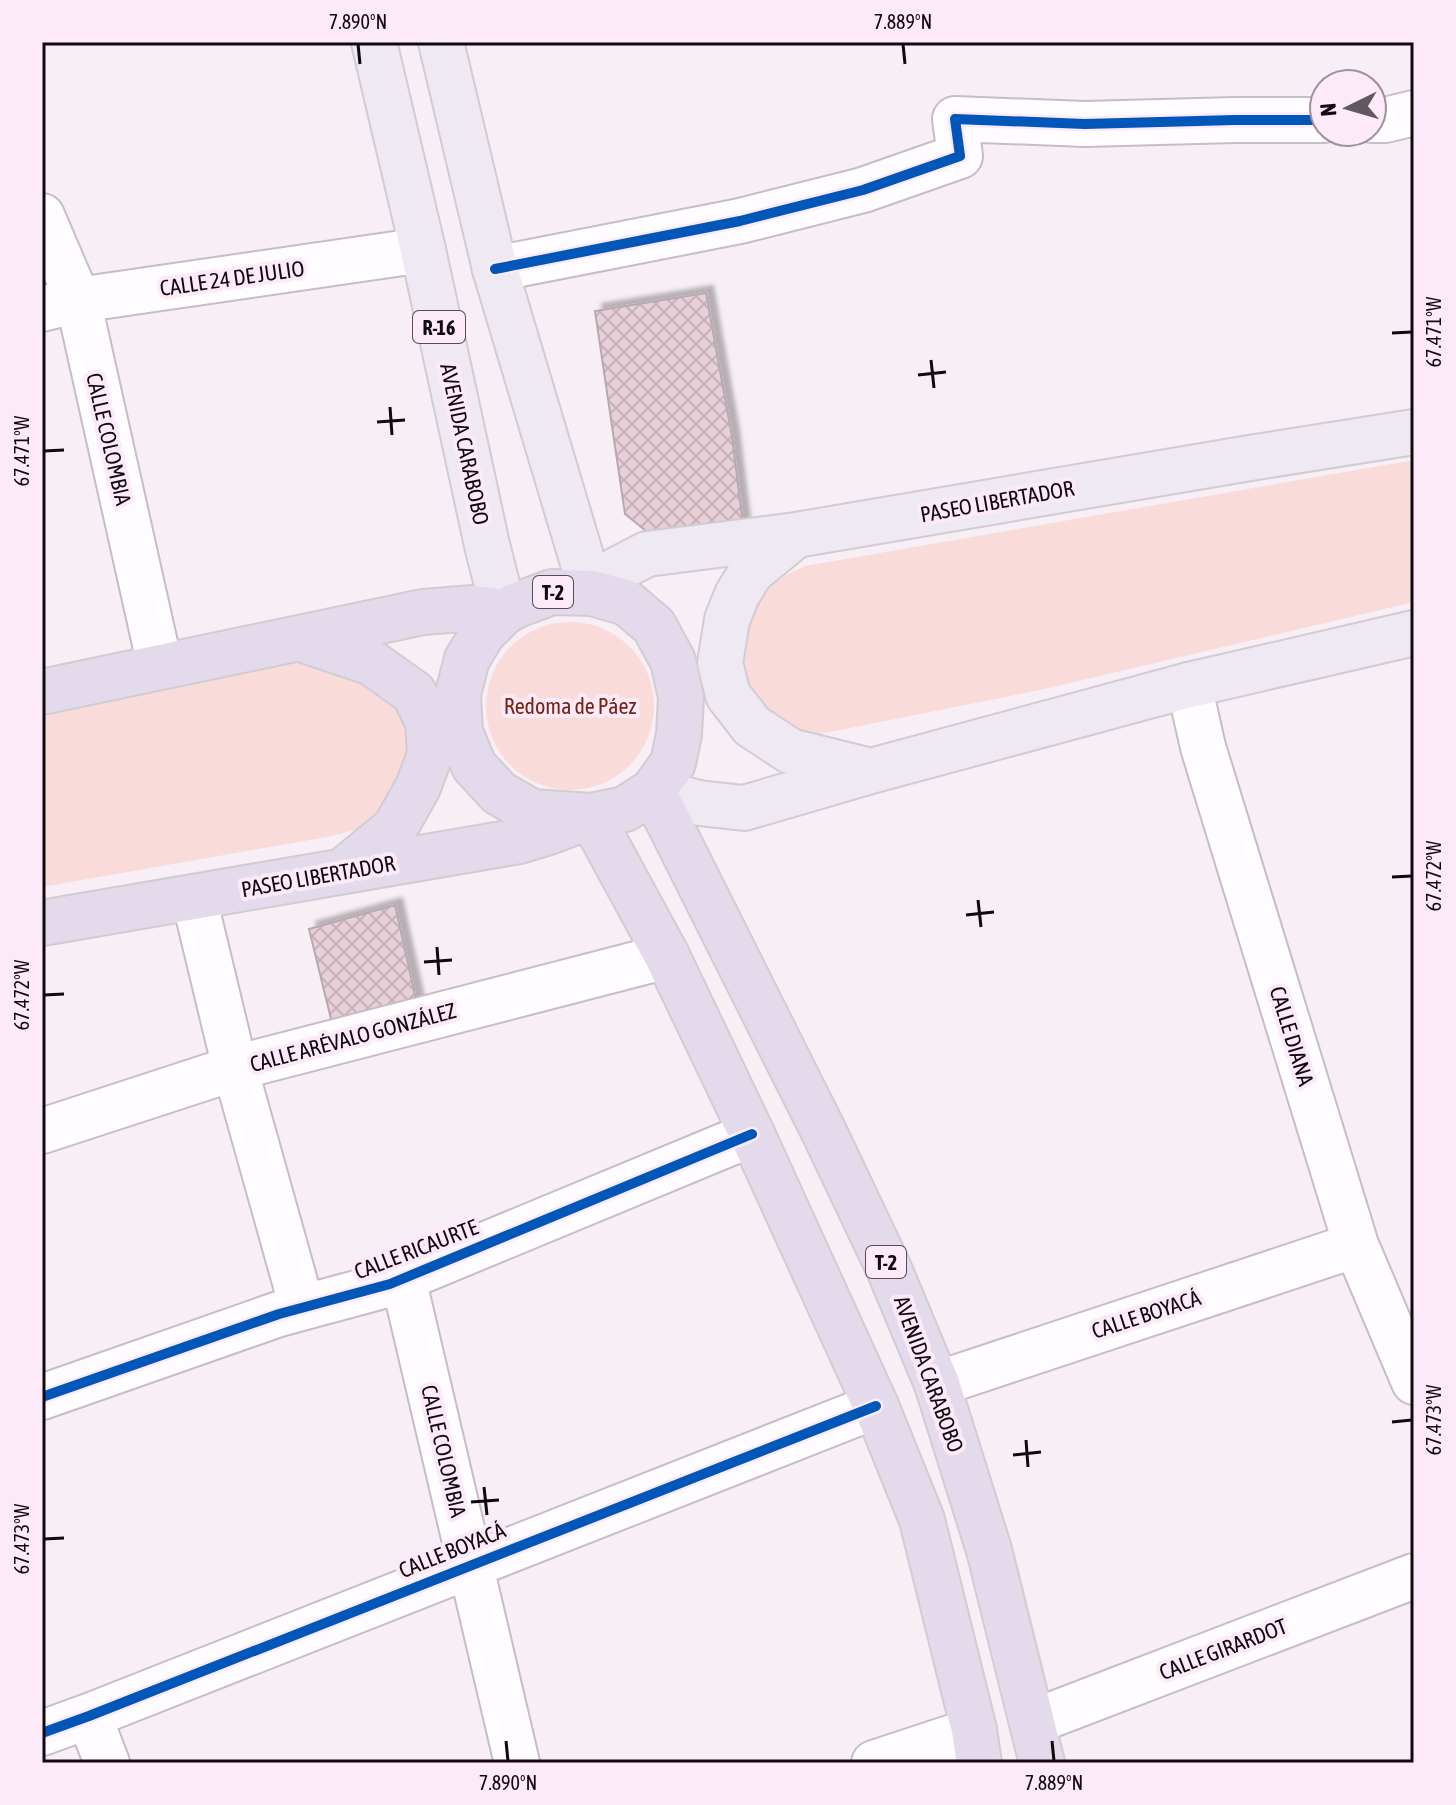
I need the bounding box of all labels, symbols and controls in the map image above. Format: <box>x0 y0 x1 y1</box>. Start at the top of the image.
text: 7.890°N <box>329 10 387 33</box>
text: 7.889°N <box>874 10 932 33</box>
north arrow <box>1308 68 1388 148</box>
text: N <box>1315 102 1342 117</box>
street label: CALLE 24 DE JULIO <box>158 255 306 301</box>
text: 67.471°W <box>1422 296 1445 367</box>
road number: R-16 <box>413 311 465 343</box>
street label: AVENIDA CARABOBO <box>435 361 495 527</box>
street label: CALLE COLOMBIA <box>81 370 137 508</box>
text: 67.471°W <box>10 415 33 486</box>
street label: PASEO LIBERTADOR <box>918 475 1076 527</box>
road number: T-2 <box>533 576 573 608</box>
park label: Redoma de Páez <box>504 693 636 719</box>
text: 67.472°W <box>1422 840 1445 911</box>
street label: PASEO LIBERTADOR <box>239 850 397 902</box>
text: 67.472°W <box>10 959 33 1030</box>
street label: CALLE DIANA <box>1265 983 1319 1089</box>
street label: CALLE ARÉVALO GONZÁLEZ <box>247 997 459 1077</box>
street label: CALLE RICAURTE <box>350 1213 482 1285</box>
road number: T-2 <box>866 1246 906 1278</box>
street label: CALLE BOYACÁ <box>1088 1284 1204 1344</box>
street label: AVENIDA CARABOBO <box>889 1292 969 1456</box>
street label: CALLE COLOMBIA <box>416 1382 472 1520</box>
text: 67.473°W <box>1422 1384 1445 1455</box>
text: 67.473°W <box>10 1503 33 1574</box>
street label: CALLE BOYACÁ <box>395 1517 509 1583</box>
street label: CALLE GIRARDOT <box>1156 1613 1291 1685</box>
text: 7.890°N <box>479 1771 537 1794</box>
text: 7.889°N <box>1025 1771 1083 1794</box>

